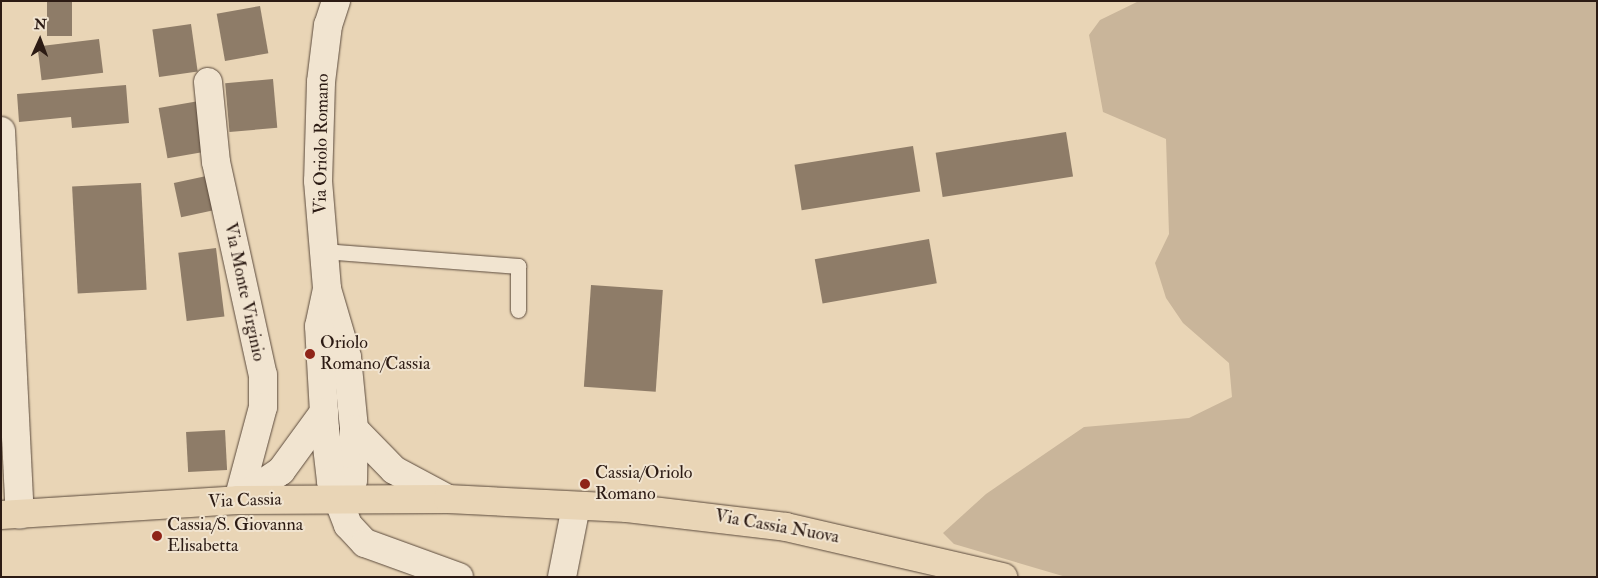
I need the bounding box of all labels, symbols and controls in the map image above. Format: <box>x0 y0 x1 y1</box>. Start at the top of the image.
north arrow <box>15 15 65 65</box>
text: N <box>34 16 47 33</box>
street label: Via Oriolo Romano <box>310 73 334 215</box>
street label: Via Monte Virginio <box>219 221 269 363</box>
place label: Oriolo Romano/Cassia <box>320 333 430 376</box>
marker: Oriolo Romano/Cassia <box>304 348 316 360</box>
place label: Cassia/Oriolo Romano <box>595 463 693 506</box>
marker: Cassia/Oriolo Romano <box>579 478 591 490</box>
street label: Via Cassia <box>208 489 282 513</box>
street label: Via Cassia Nuova <box>713 505 841 549</box>
place label: Cassia/S. Giovanna Elisabetta <box>167 515 303 558</box>
marker: Cassia/S. Giovanna Elisabetta <box>151 530 163 542</box>

